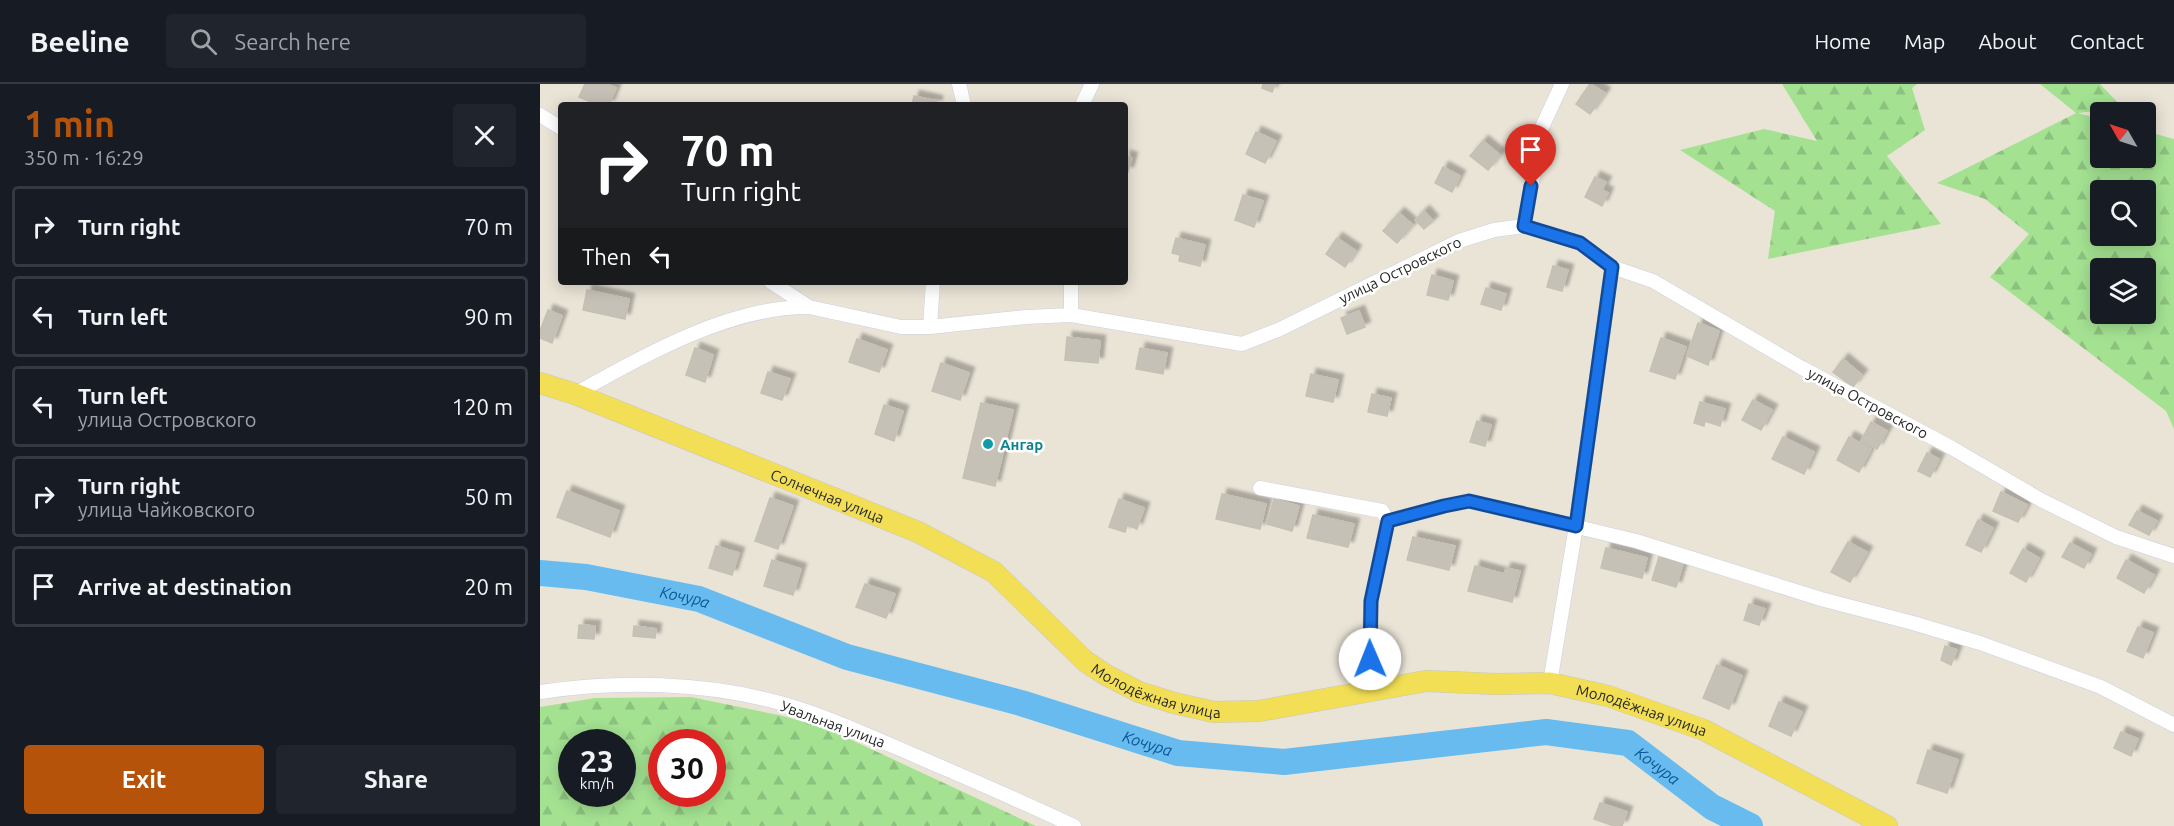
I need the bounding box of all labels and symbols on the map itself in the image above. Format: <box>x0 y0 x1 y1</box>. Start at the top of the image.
north arrow <box>2090 102 2156 168</box>
pin <box>1505 124 1556 186</box>
street label: улица Островского <box>1336 233 1464 307</box>
street label: улица Островского <box>1805 364 1931 442</box>
place label: Ангар <box>1000 436 1043 453</box>
marker: Ангар <box>981 437 995 451</box>
street label: Солнечная улица <box>768 465 887 526</box>
water label: Кочура <box>658 583 713 612</box>
position arrow <box>1338 627 1402 691</box>
street label: Молодёжная улица <box>1089 660 1221 721</box>
street label: Молодёжная улица <box>1575 681 1709 739</box>
street label: Увальная улица <box>778 697 888 751</box>
water label: Кочура <box>1121 727 1175 760</box>
speed limit sign: 30 <box>648 729 726 807</box>
water label: Кочура <box>1632 743 1684 788</box>

